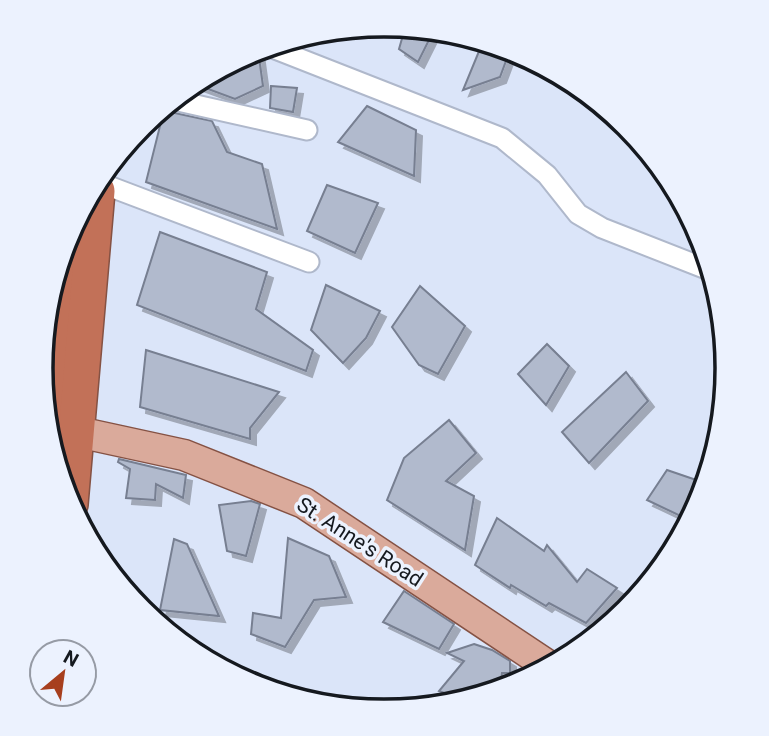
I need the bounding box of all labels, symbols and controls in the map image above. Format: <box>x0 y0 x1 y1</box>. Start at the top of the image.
street label: St. Anne's Road <box>293 492 427 592</box>
north arrow <box>28 638 98 708</box>
text: N <box>60 645 82 672</box>

